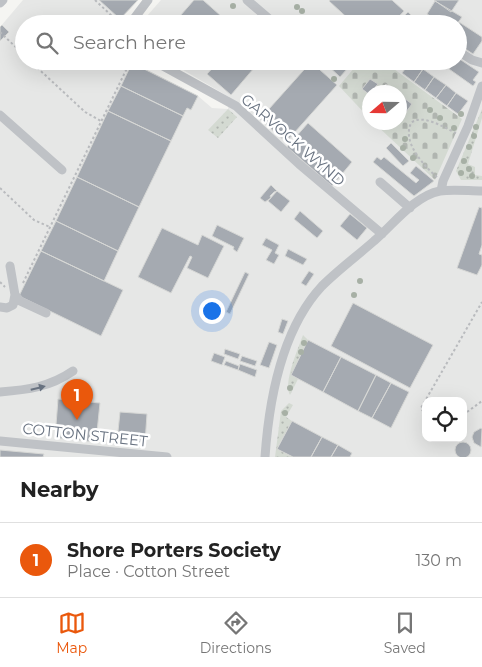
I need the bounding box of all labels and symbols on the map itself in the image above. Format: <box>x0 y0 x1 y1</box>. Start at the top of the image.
north arrow <box>362 85 407 130</box>
street label: GARVOCK WYND <box>237 89 349 190</box>
your location <box>199 298 225 324</box>
pin: 1 <box>61 379 93 420</box>
one-way arrow <box>31 383 46 391</box>
street label: COTTON STREET <box>22 418 149 451</box>

